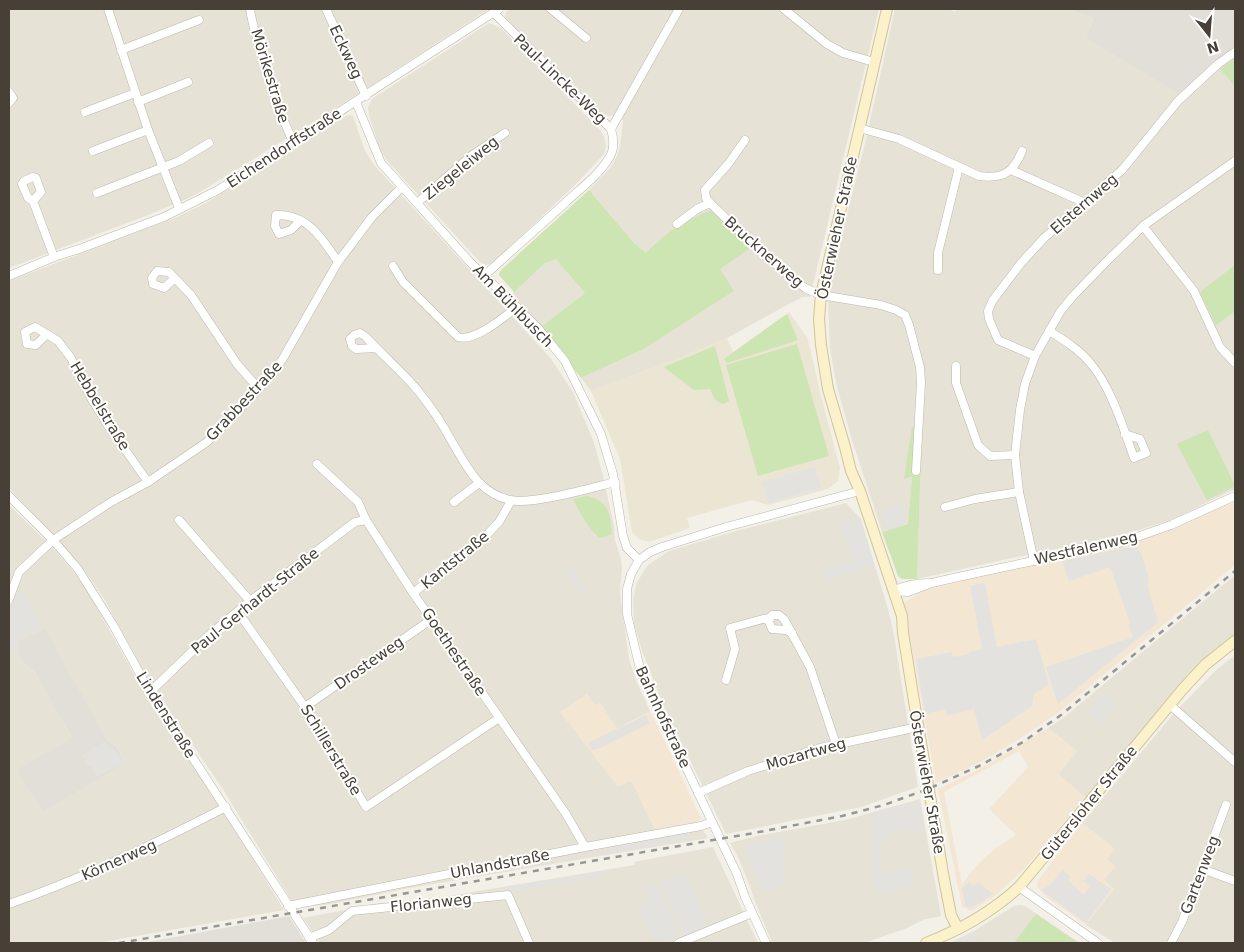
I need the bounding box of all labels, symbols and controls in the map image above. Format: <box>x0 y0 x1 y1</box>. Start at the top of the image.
north arrow <box>1184 10 1234 60</box>
street label: Eckweg <box>326 22 366 82</box>
street label: Mörikestraße <box>247 27 293 125</box>
street label: Paul-Lincke-Weg <box>510 30 610 128</box>
text: N <box>1205 38 1221 57</box>
street label: Eichendorffstraße <box>223 104 345 192</box>
street label: Ziegeleiweg <box>420 132 502 204</box>
street label: Österwieher Straße <box>812 155 861 301</box>
street label: Elsternweg <box>1047 170 1121 238</box>
street label: Brucknerweg <box>721 213 807 291</box>
street label: Am Bühlbusch <box>469 261 557 351</box>
street label: Grabbestraße <box>202 357 286 445</box>
street label: Hebbelstraße <box>66 358 134 454</box>
street label: Kantstraße <box>418 527 492 593</box>
street label: Westfalenweg <box>1033 527 1139 569</box>
street label: Paul-Gerhardt-Straße <box>188 544 322 658</box>
street label: Goethestraße <box>418 605 490 699</box>
street label: Drosteweg <box>331 633 407 693</box>
street label: Bahnhofstraße <box>632 663 694 771</box>
street label: Lindenstraße <box>132 669 200 761</box>
street label: Schillerstraße <box>297 701 365 799</box>
street label: Österwieher Straße <box>905 709 949 855</box>
street label: Mozartweg <box>764 734 848 774</box>
street label: Gütersloher Straße <box>1037 742 1141 864</box>
street label: Gartenweg <box>1177 833 1223 917</box>
street label: Körnerweg <box>79 835 159 885</box>
street label: Uhlandstraße <box>449 846 551 882</box>
street label: Florianweg <box>389 890 473 916</box>

